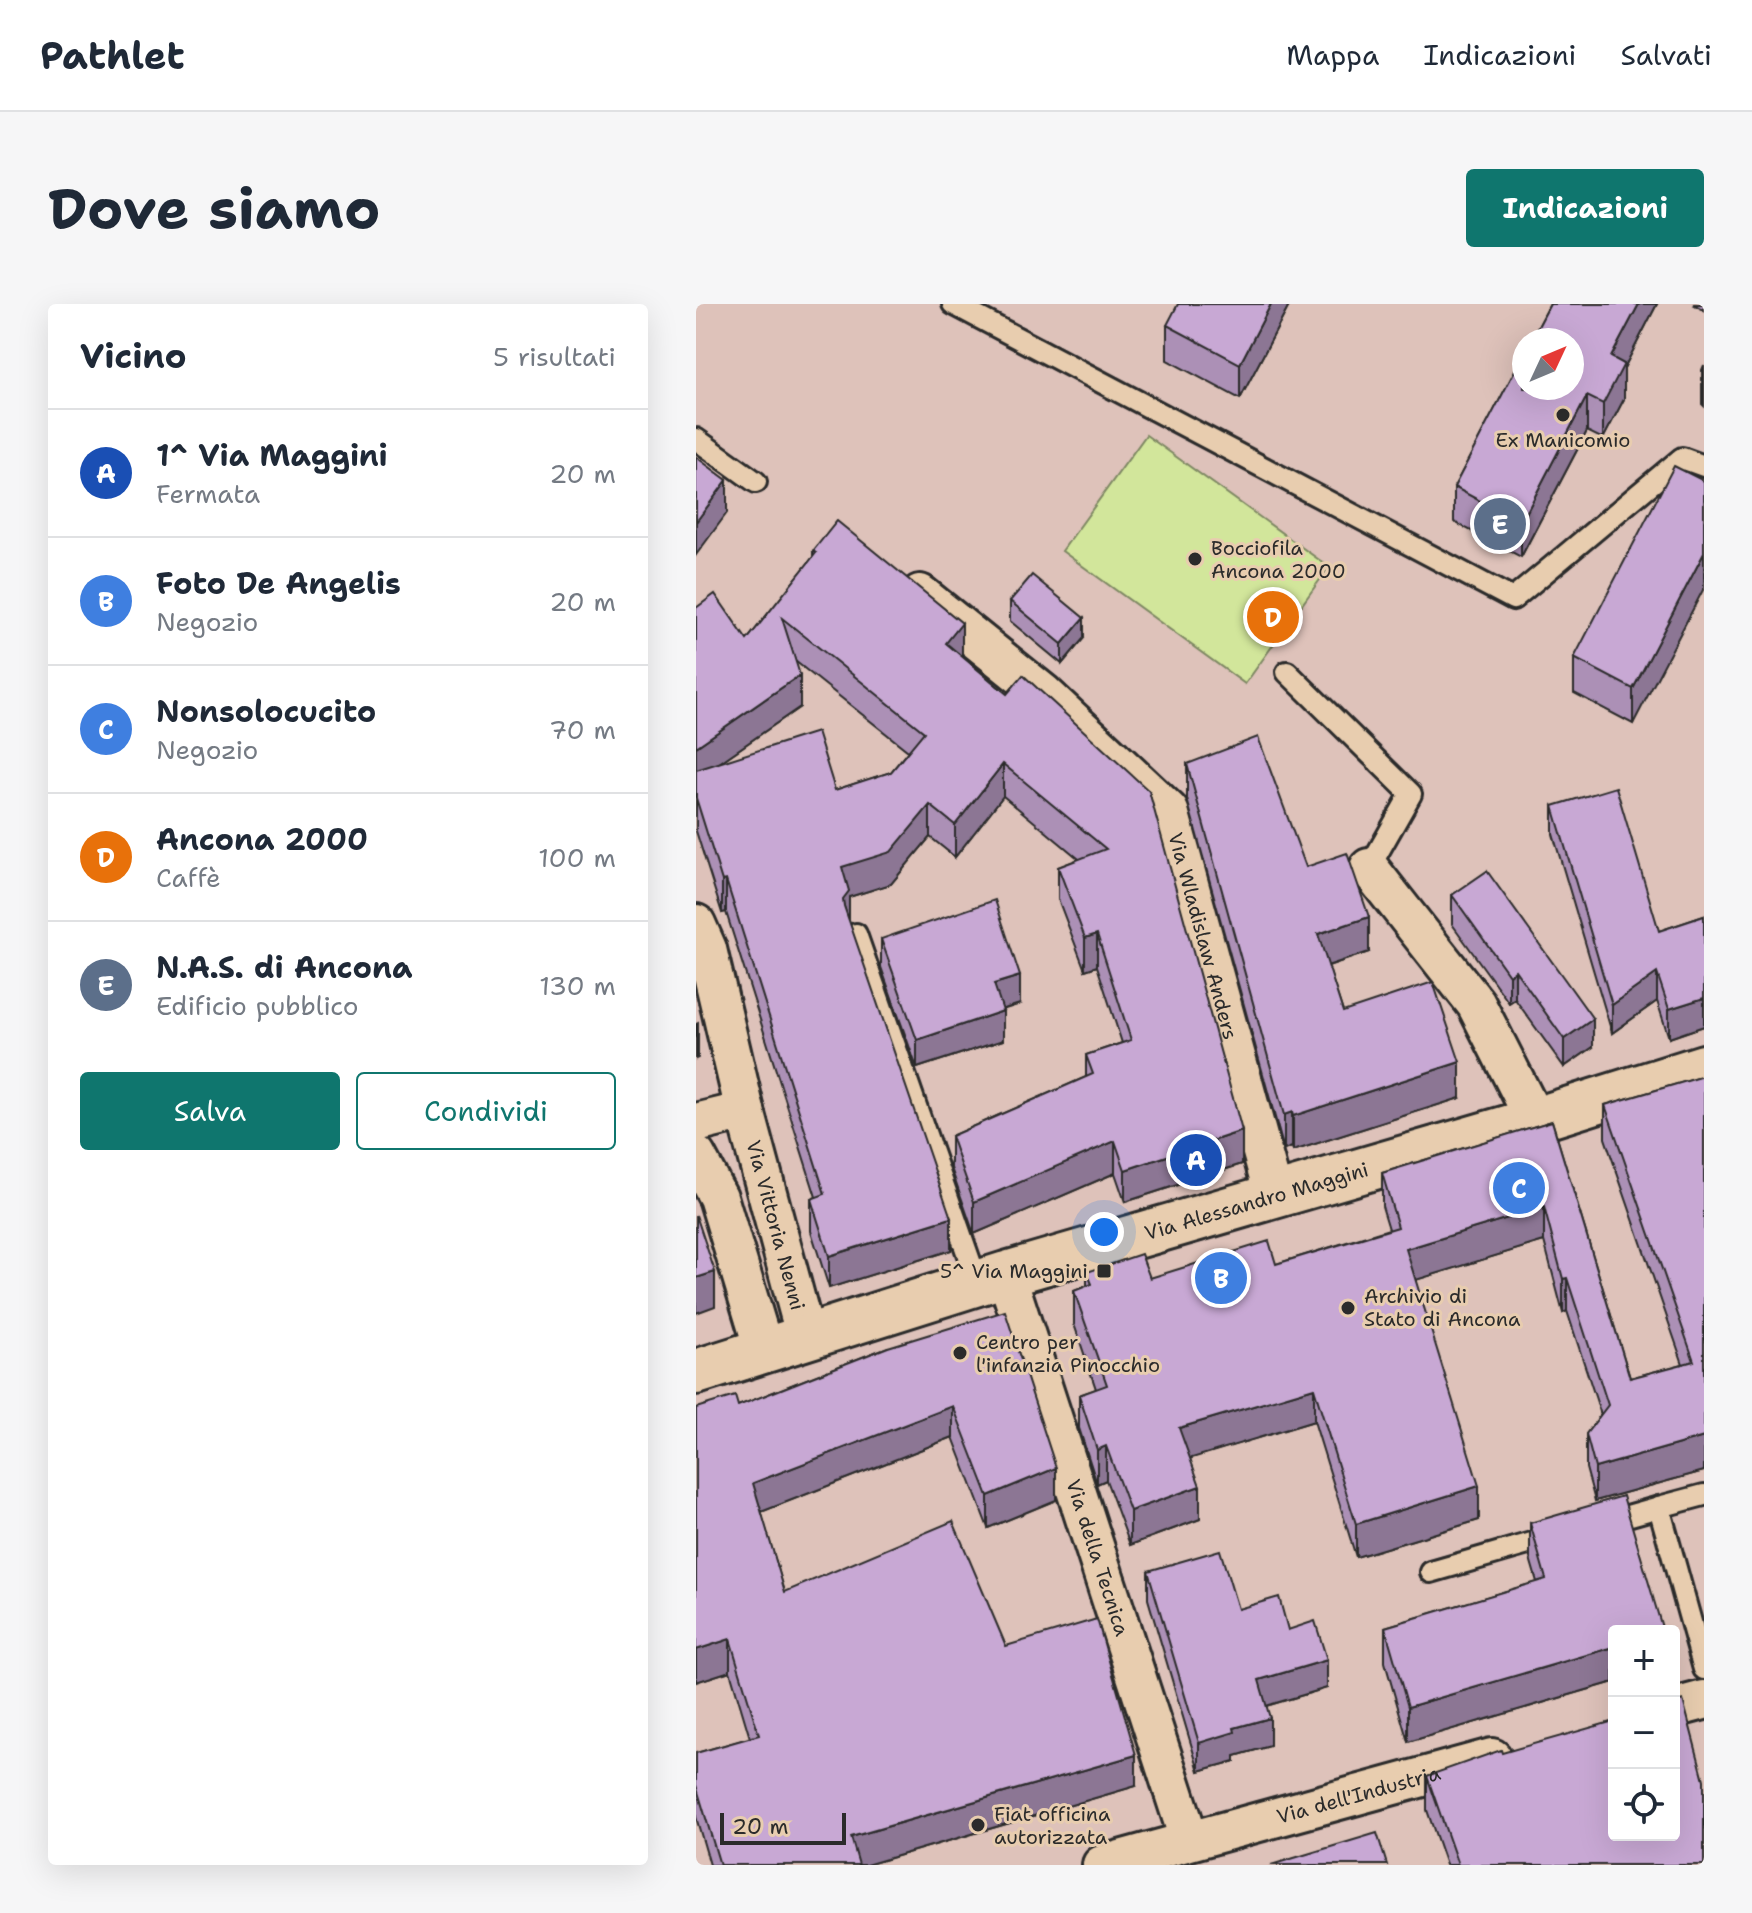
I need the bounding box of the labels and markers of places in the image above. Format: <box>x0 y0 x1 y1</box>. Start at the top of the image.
marker: Ex Manicomio <box>1554 406 1572 424</box>
place label: Ex Manicomio <box>1496 427 1630 453</box>
pin: E <box>1474 494 1526 554</box>
place label: Bocciofila Ancona 2000 <box>1211 535 1346 584</box>
marker: Bocciofila Ancona 2000 <box>1186 550 1204 568</box>
pin: D <box>1247 587 1299 647</box>
pin: A <box>1170 1130 1222 1190</box>
pin: C <box>1493 1158 1545 1218</box>
pin: B <box>1195 1248 1247 1308</box>
place label: 5^ Via Maggini <box>940 1258 1088 1284</box>
marker: 5^ Via Maggini <box>1095 1262 1113 1280</box>
place label: Archivio di Stato di Ancona <box>1364 1283 1521 1332</box>
marker: Archivio di Stato di Ancona <box>1339 1299 1357 1317</box>
place label: Centro per l'infanzia Pinocchio <box>976 1329 1160 1378</box>
marker: Centro per l'infanzia Pinocchio <box>951 1344 969 1362</box>
place label: Fiat officina autorizzata <box>994 1801 1111 1850</box>
marker: Fiat officina autorizzata <box>969 1816 987 1834</box>

